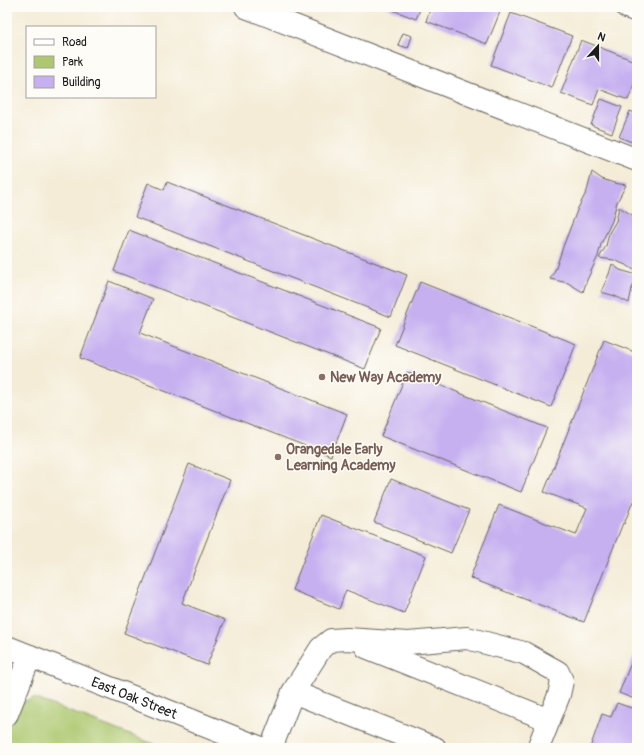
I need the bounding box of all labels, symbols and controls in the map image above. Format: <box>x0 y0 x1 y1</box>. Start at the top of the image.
legend <box>26 26 156 98</box>
north arrow <box>578 26 618 66</box>
text: N <box>596 30 608 45</box>
text: Road <box>62 35 87 50</box>
text: Park <box>62 55 83 70</box>
text: Building <box>62 75 101 90</box>
place label: New Way Academy <box>330 369 441 386</box>
marker: New Way Academy <box>317 372 327 382</box>
place label: Orangedale Early Learning Academy <box>286 441 395 474</box>
marker: Orangedale Early Learning Academy <box>273 452 283 462</box>
street label: East Oak Street <box>89 673 180 723</box>

